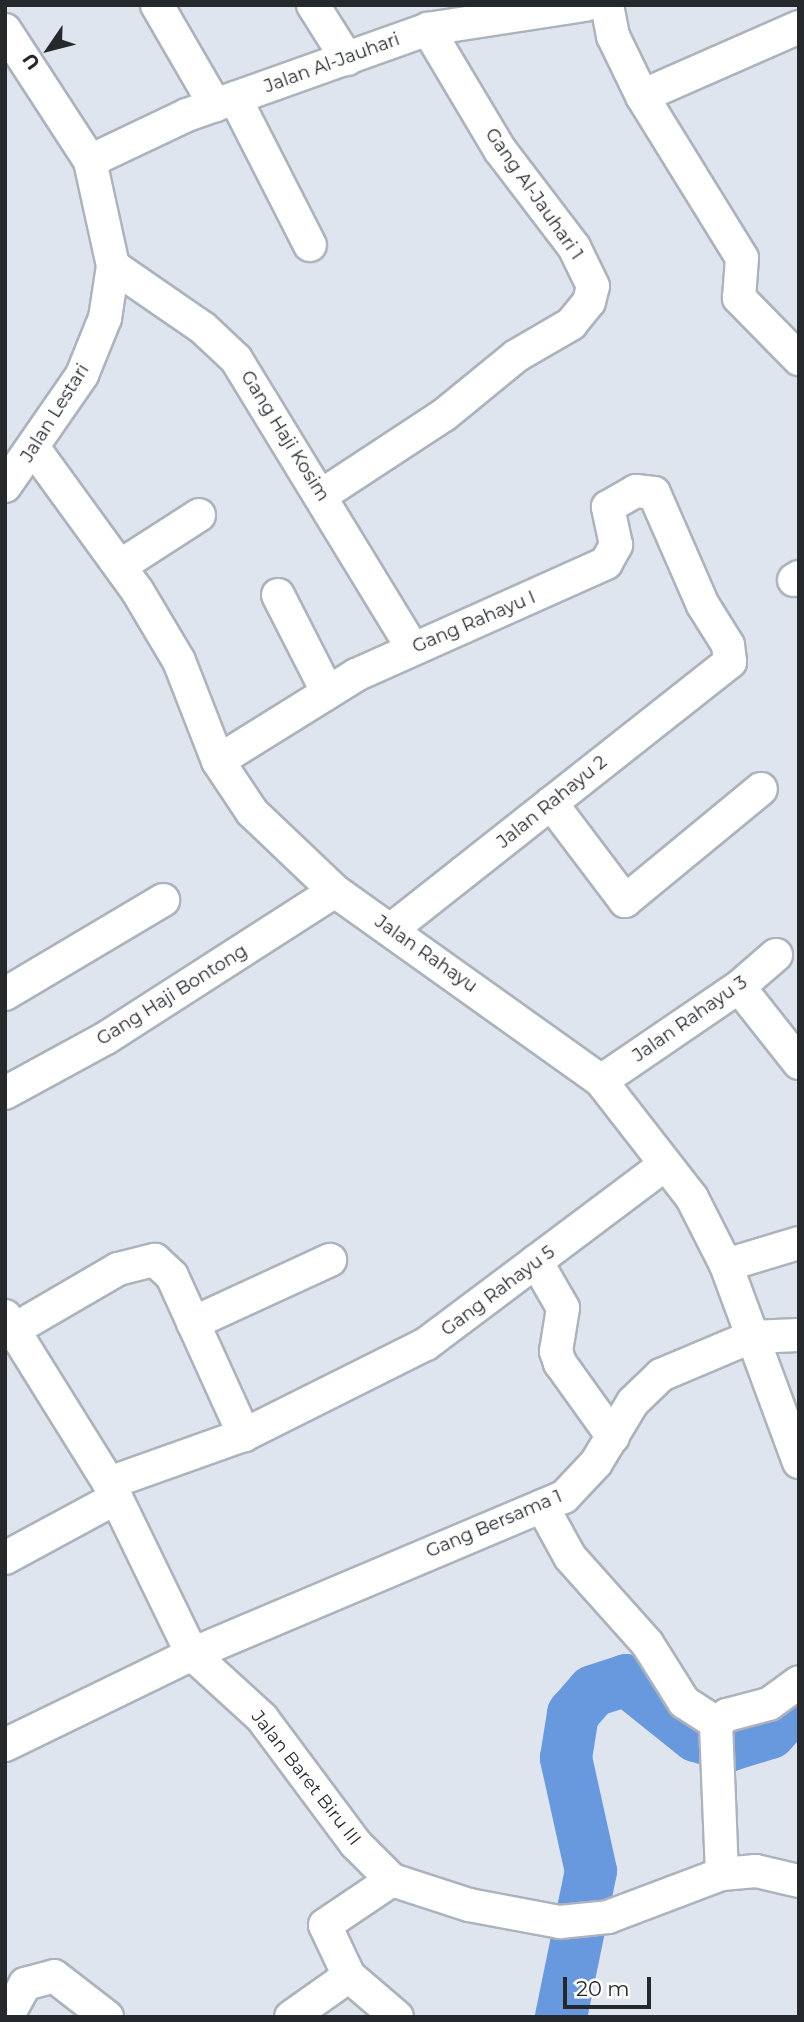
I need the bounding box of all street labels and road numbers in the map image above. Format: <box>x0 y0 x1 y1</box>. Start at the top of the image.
street label: Jalan Al-Jauhari <box>261 28 403 98</box>
street label: Gang Al-Jauhari 1 <box>481 124 587 264</box>
street label: Jalan Lestari <box>16 360 94 466</box>
street label: Gang Haji Kosim <box>236 367 334 505</box>
street label: Gang Rahayu I <box>409 586 539 658</box>
street label: Jalan Rahayu 2 <box>493 751 611 853</box>
street label: Jalan Rahayu <box>371 911 481 997</box>
street label: Gang Haji Bontong <box>93 940 251 1050</box>
street label: Jalan Rahayu 3 <box>629 972 751 1066</box>
street label: Gang Rahayu 5 <box>437 1241 559 1341</box>
street label: Gang Bersama 1 <box>423 1486 565 1562</box>
street label: Jalan Baret Biru III <box>247 1706 365 1850</box>

